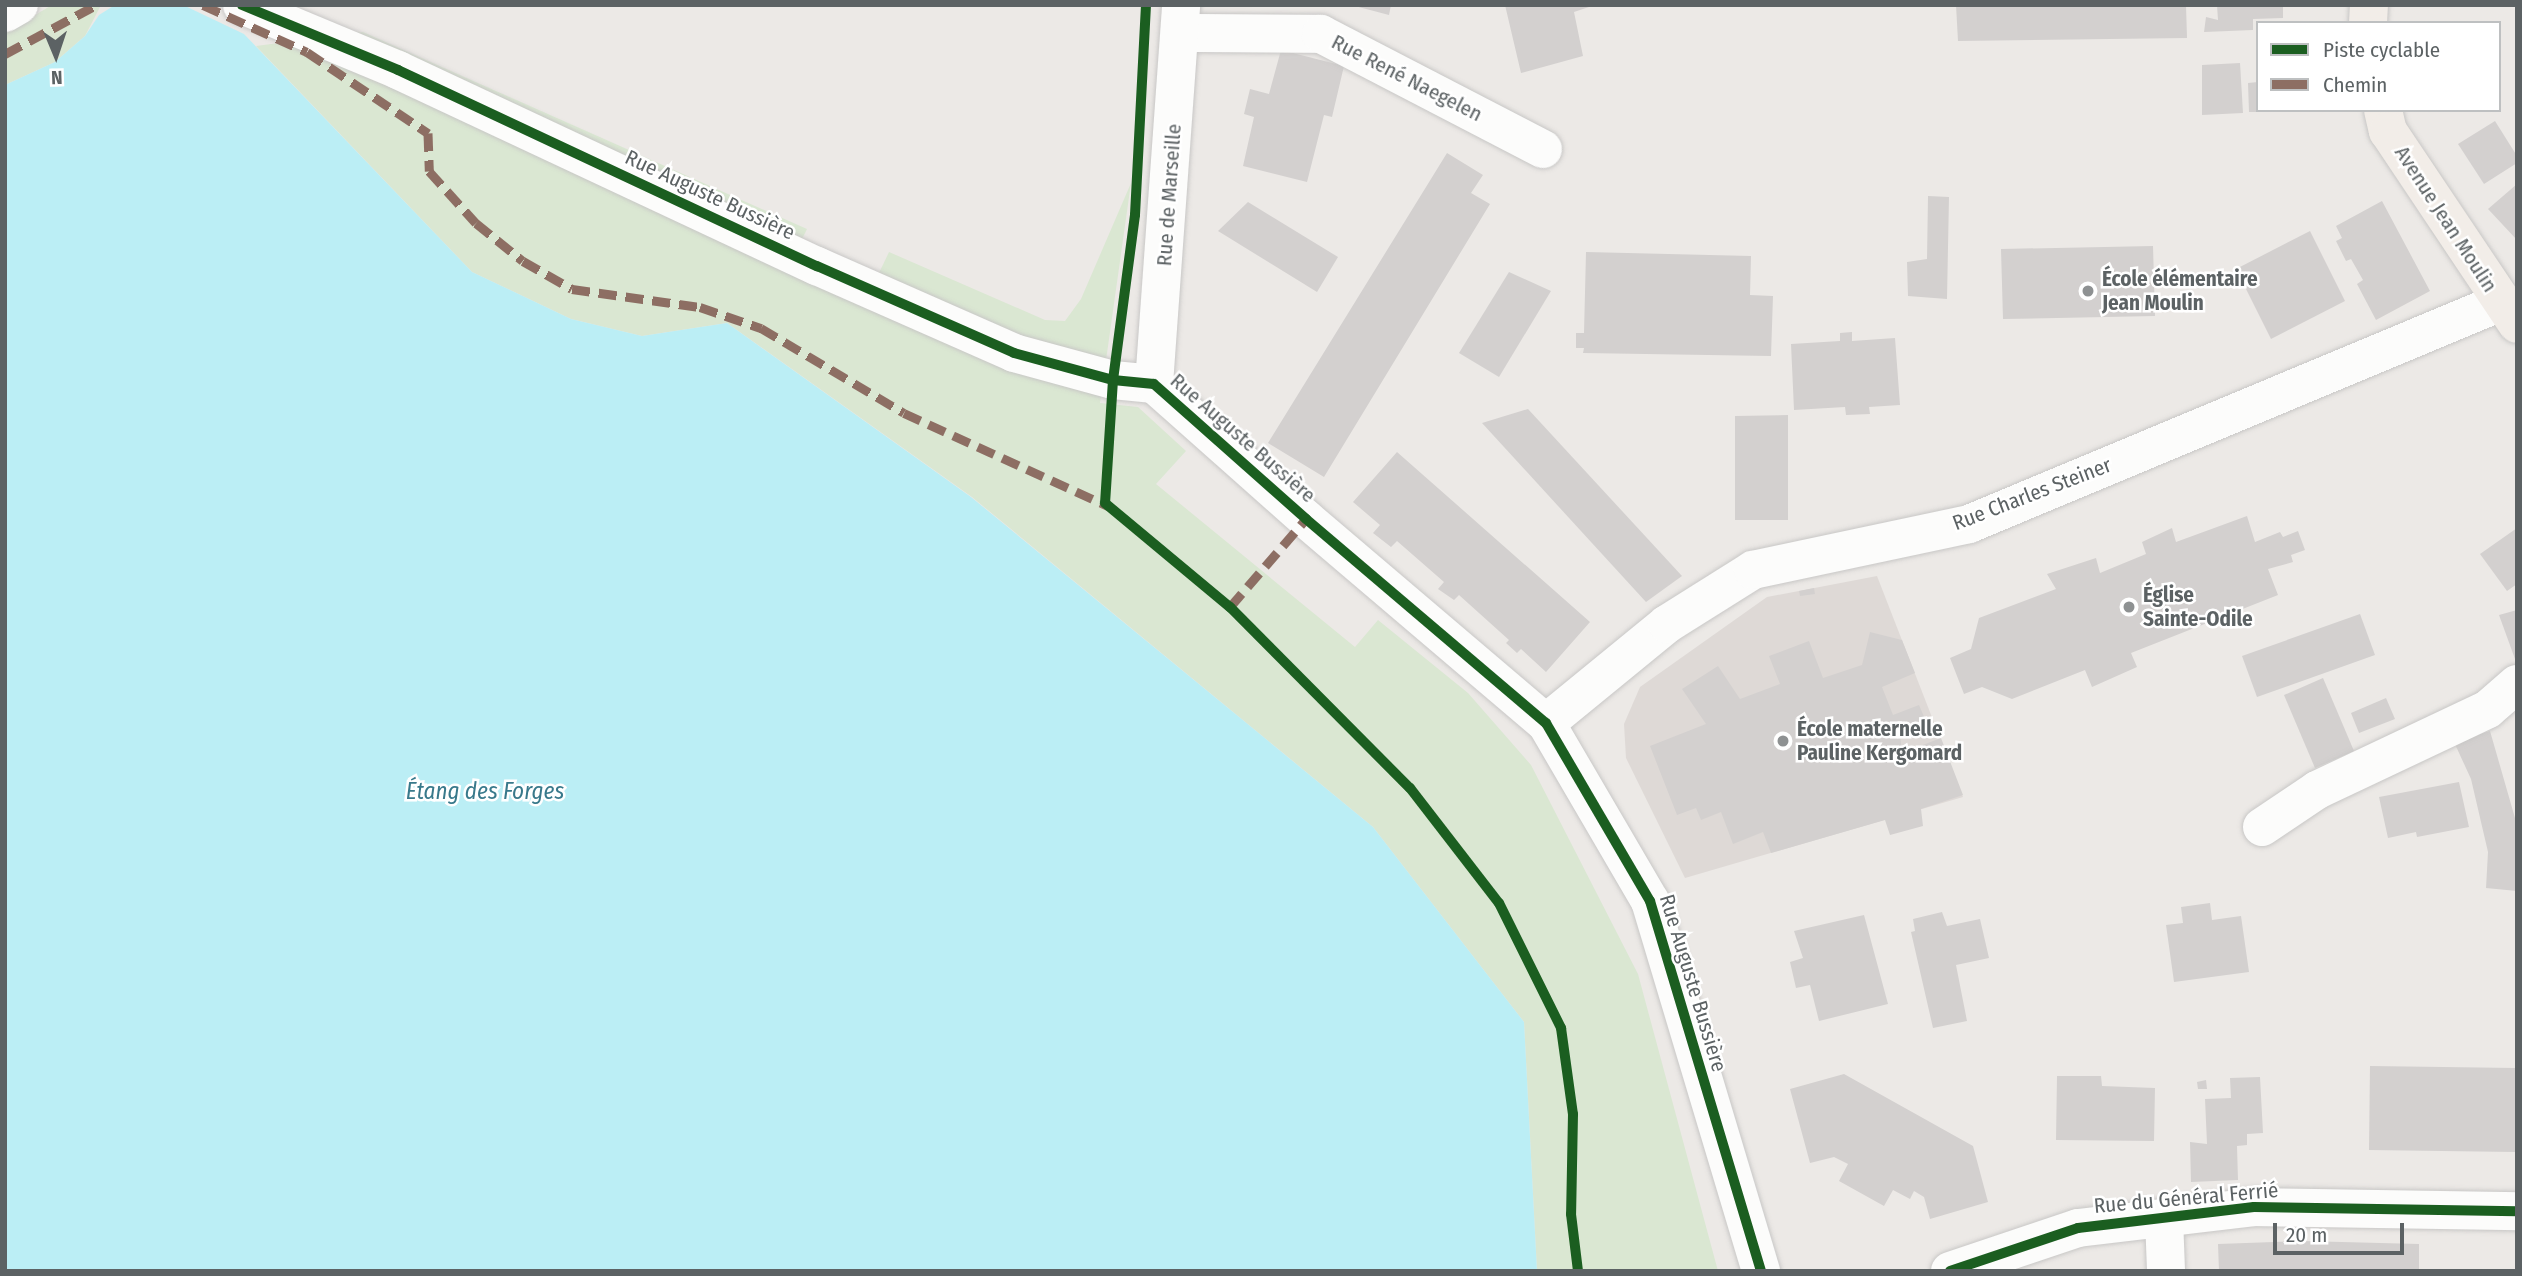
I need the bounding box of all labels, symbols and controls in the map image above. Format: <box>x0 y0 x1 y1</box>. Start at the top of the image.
north arrow <box>21 21 91 91</box>
legend <box>2256 21 2501 112</box>
street label: Rue René Naegelen <box>1327 29 1487 127</box>
text: Piste cyclable <box>2323 37 2440 63</box>
text: N <box>51 66 63 89</box>
text: Chemin <box>2323 72 2387 98</box>
street label: Rue de Marseille <box>1151 123 1187 267</box>
street label: Avenue Jean Moulin <box>2389 141 2503 297</box>
street label: Rue Auguste Bussière <box>621 145 799 245</box>
place label: École élémentaire Jean Moulin <box>2102 266 2258 316</box>
marker: École élémentaire Jean Moulin <box>2080 283 2096 299</box>
street label: Rue Auguste Bussière <box>1165 368 1321 508</box>
street label: Rue Charles Steiner <box>1949 452 2115 536</box>
place label: Église Sainte-Odile <box>2143 582 2253 632</box>
marker: Église Sainte-Odile <box>2121 599 2137 615</box>
place label: École maternelle Pauline Kergomard <box>1797 716 1962 766</box>
marker: École maternelle Pauline Kergomard <box>1775 733 1791 749</box>
water label: Étang des Forges <box>406 777 564 805</box>
street label: Rue Auguste Bussière <box>1654 891 1732 1075</box>
street label: Rue du Général Ferrié <box>2093 1177 2279 1219</box>
scale bar <box>2277 1210 2408 1254</box>
text: 20 m <box>2286 1222 2327 1248</box>

